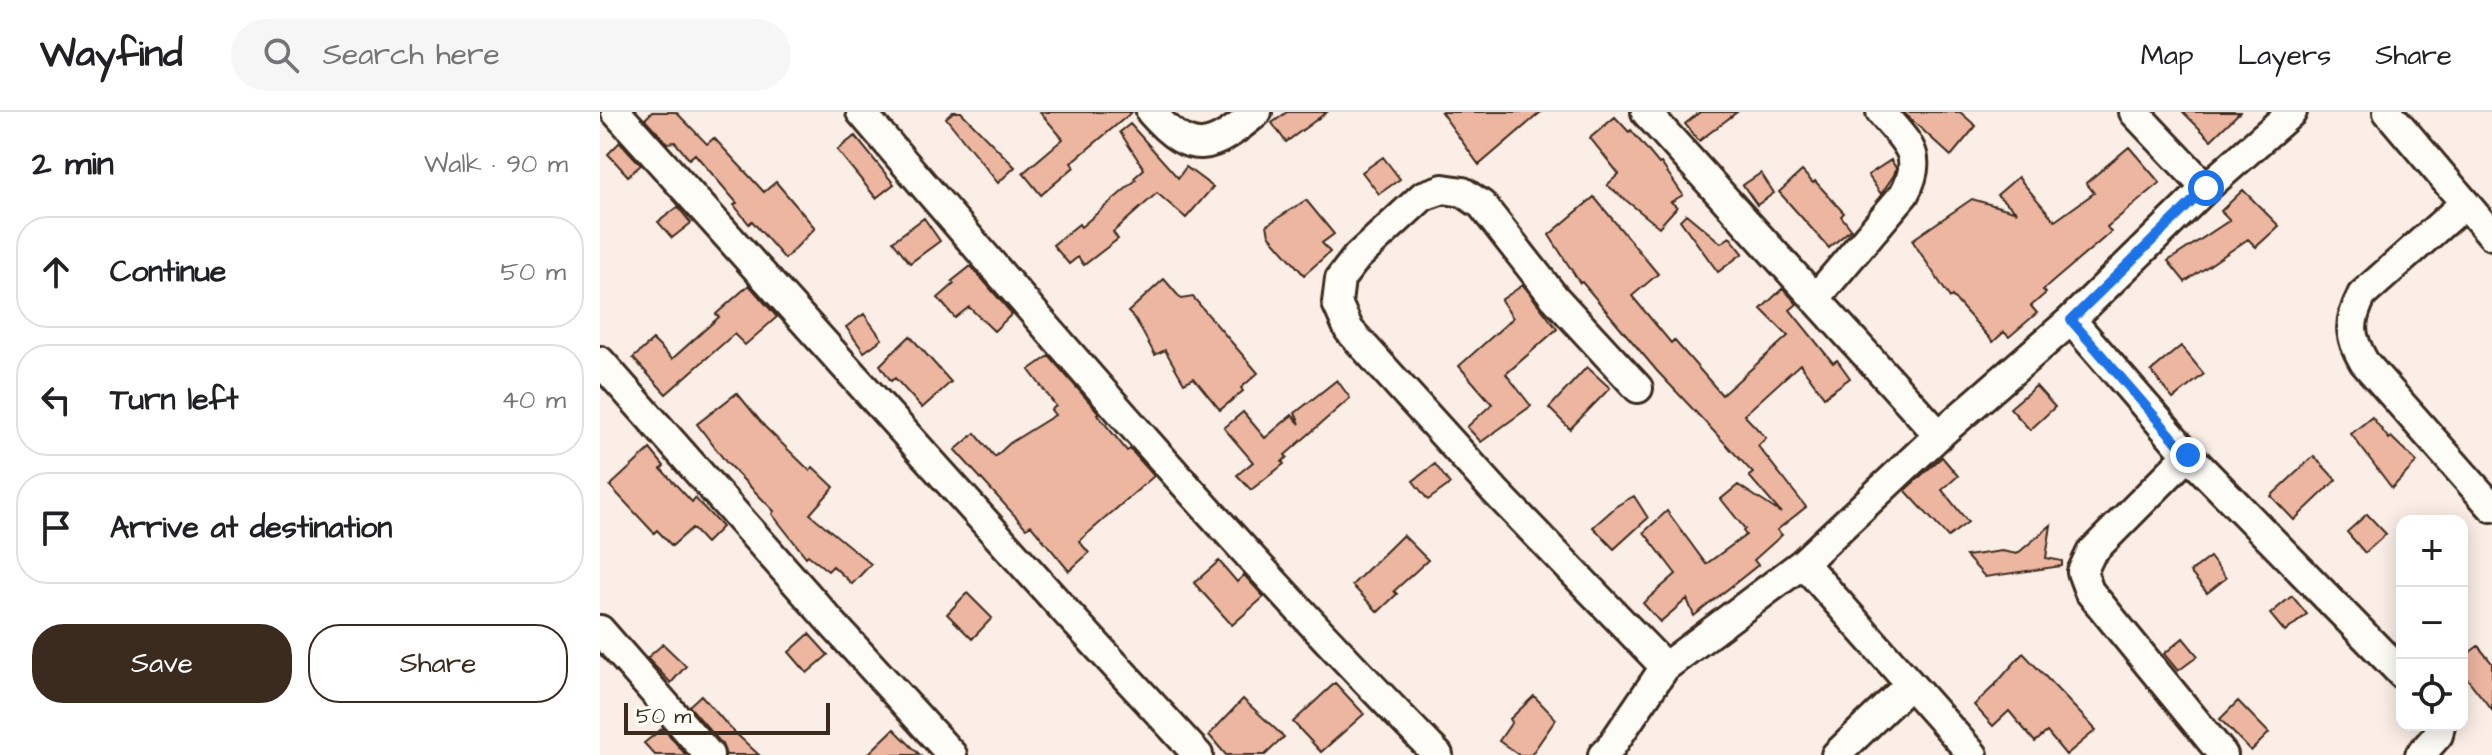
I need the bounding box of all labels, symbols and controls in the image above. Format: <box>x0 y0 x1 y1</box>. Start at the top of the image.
search box <box>231 19 791 91</box>
text: Wayfind <box>40 29 183 81</box>
icon: search <box>259 33 303 77</box>
text: Search here <box>323 34 500 76</box>
text: Map <box>2141 36 2194 75</box>
text: Layers <box>2238 36 2331 75</box>
text: Share <box>2375 36 2452 75</box>
text: 2 min <box>32 140 114 188</box>
text: Walk · 90 m <box>424 146 568 182</box>
route start <box>2188 170 2224 206</box>
icon: ahead <box>34 250 78 294</box>
text: Continue <box>110 251 226 293</box>
text: 50 m <box>501 254 566 290</box>
icon: left <box>34 378 78 422</box>
text: Turn left <box>110 379 238 421</box>
text: 40 m <box>501 382 566 418</box>
route end <box>2170 437 2206 473</box>
icon: arrive <box>34 506 78 550</box>
text: Arrive at destination <box>110 507 392 549</box>
map controls <box>2396 515 2468 731</box>
button: + <box>2396 515 2468 587</box>
button: − <box>2396 587 2468 659</box>
button: Save <box>32 624 292 703</box>
button: Share <box>308 624 568 703</box>
button: locate <box>2396 659 2468 731</box>
scale bar <box>624 699 830 735</box>
text: 50 m <box>636 701 691 732</box>

